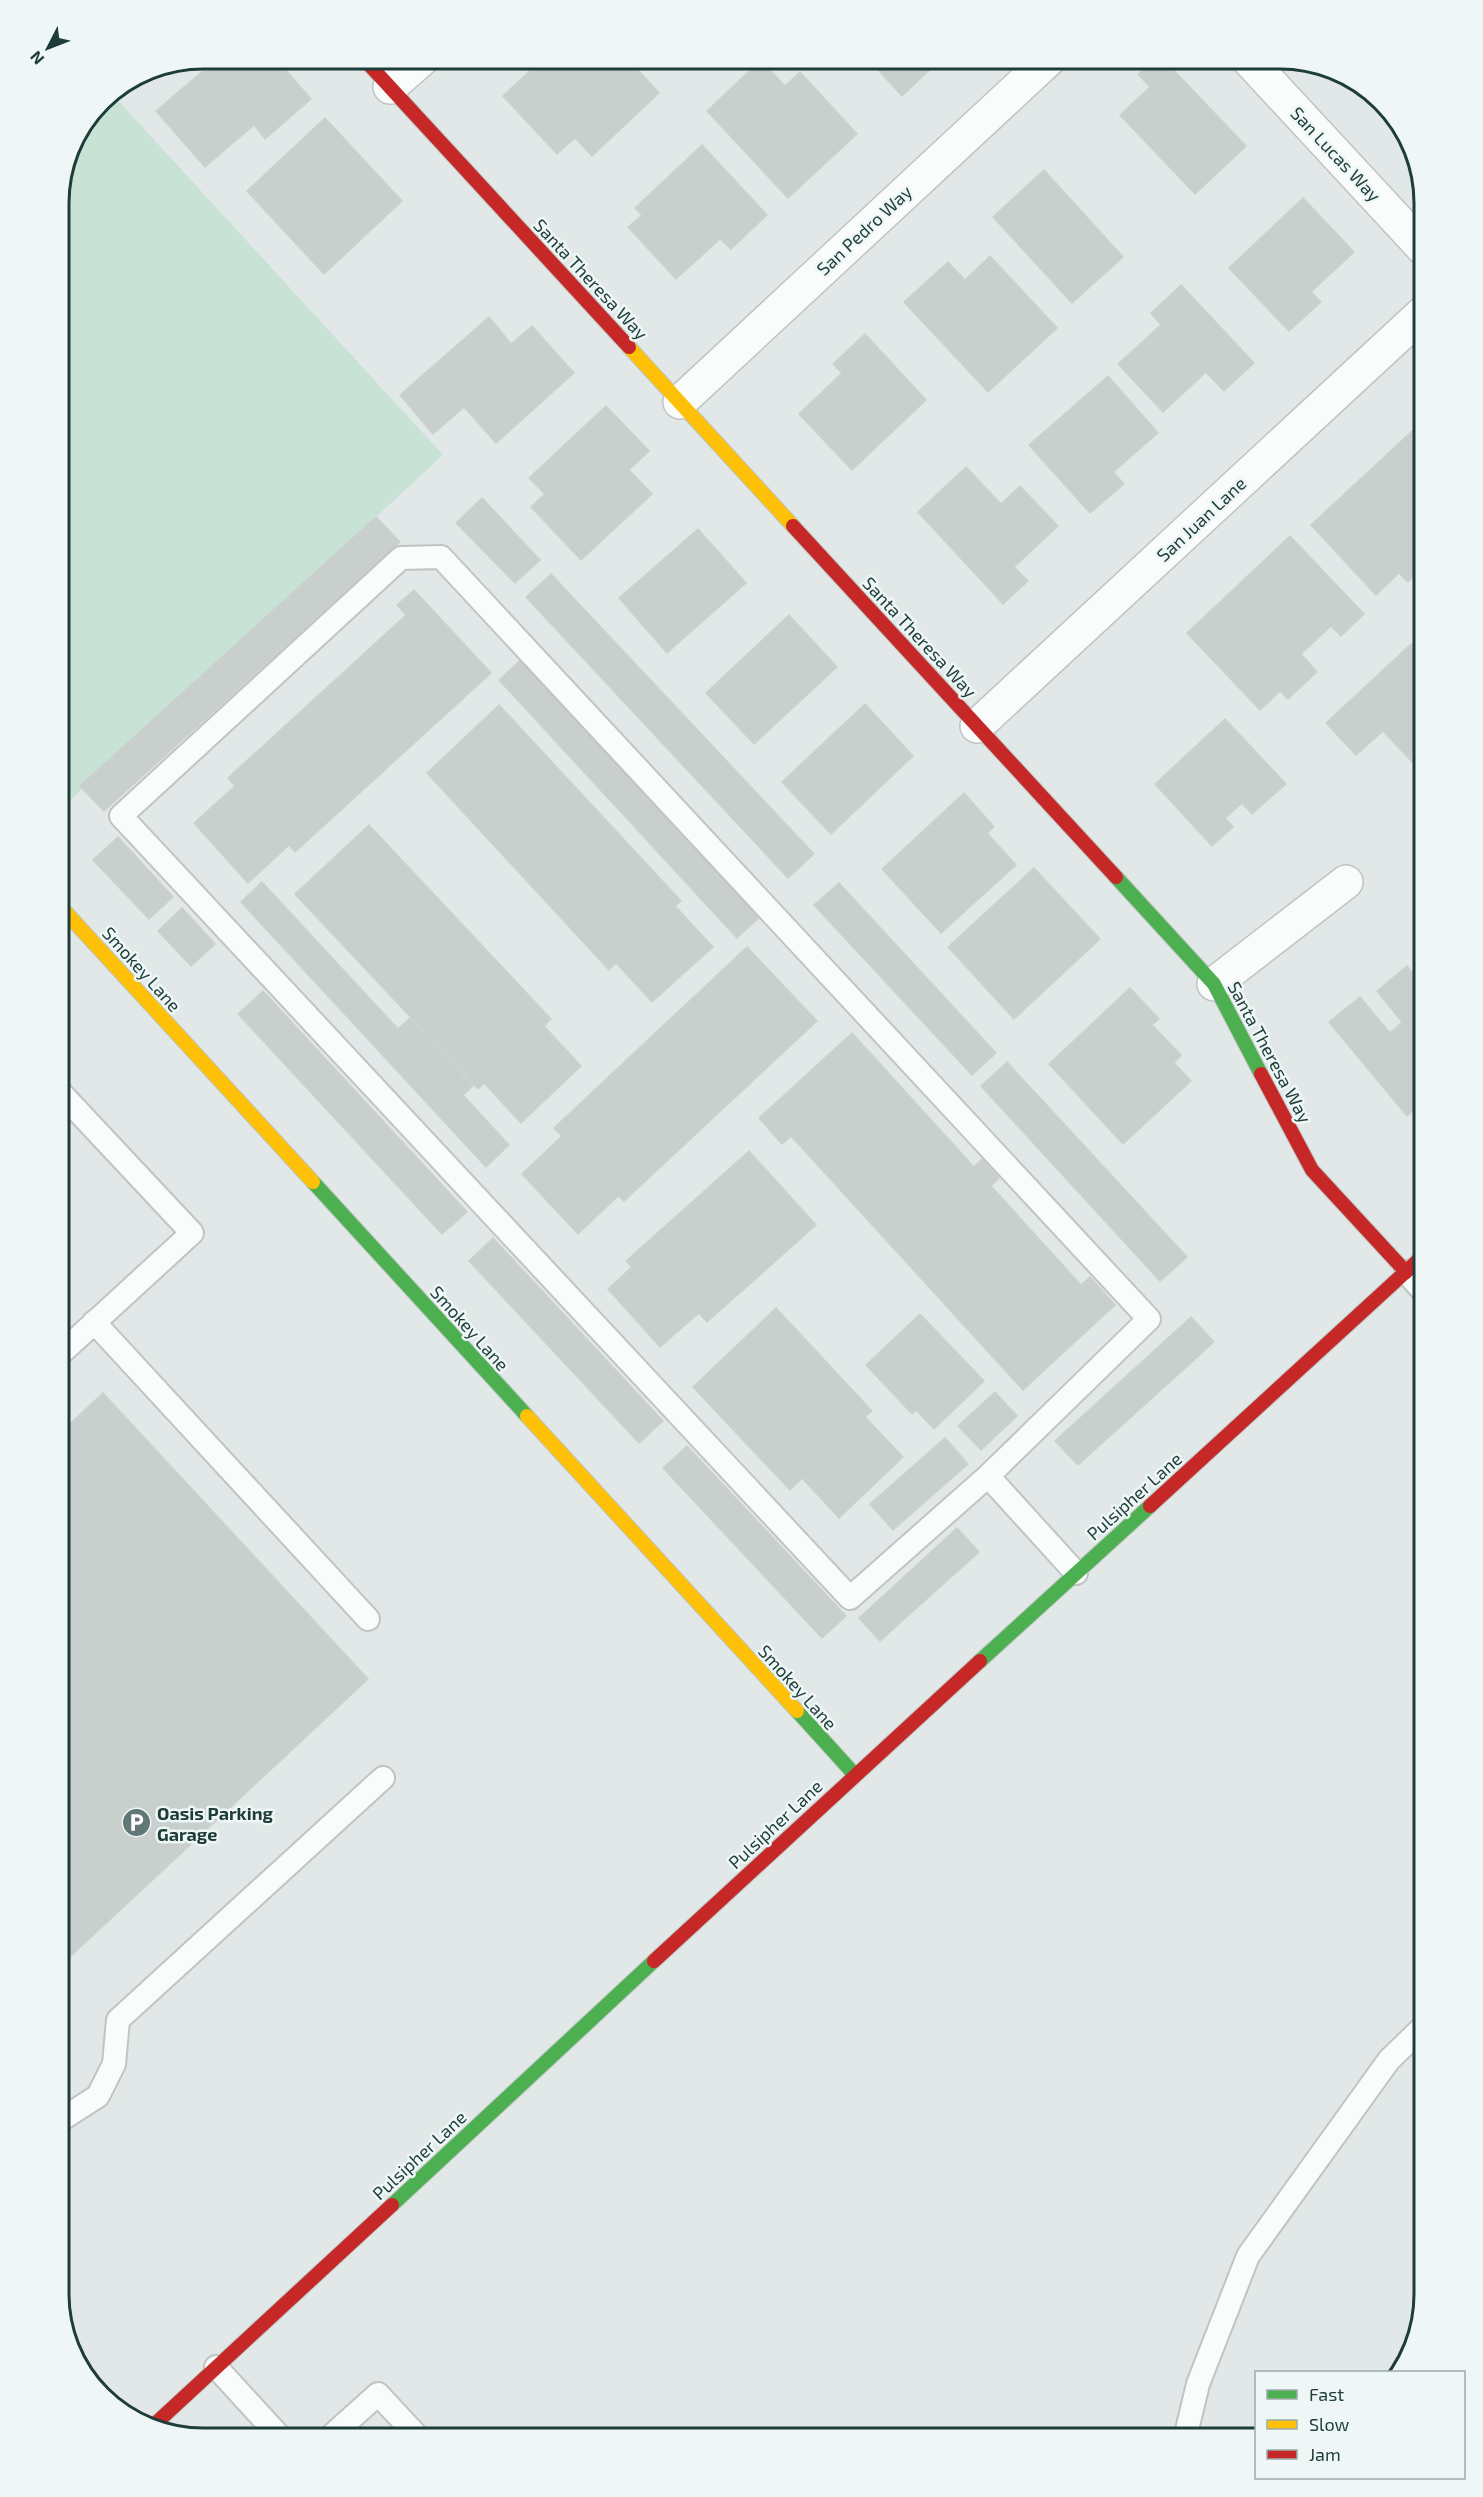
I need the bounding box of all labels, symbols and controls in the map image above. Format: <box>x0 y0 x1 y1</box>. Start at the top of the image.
north arrow <box>18 18 78 78</box>
text: N <box>26 48 47 69</box>
street label: San Lucas Way <box>1286 102 1386 206</box>
street label: San Pedro Way <box>812 180 917 280</box>
street label: Santa Theresa Way <box>529 214 653 344</box>
street label: San Juan Lane <box>1152 472 1250 566</box>
street label: Santa Theresa Way <box>858 572 982 702</box>
street label: Smokey Lane <box>98 922 186 1016</box>
street label: Santa Theresa Way <box>1223 977 1317 1127</box>
street label: Smokey Lane <box>426 1281 514 1375</box>
street label: Pulsipher Lane <box>1082 1448 1186 1544</box>
street label: Smokey Lane <box>754 1640 842 1734</box>
street label: Pulsipher Lane <box>723 1775 827 1873</box>
place label: Oasis Parking Garage <box>157 1802 273 1845</box>
parking icon: Oasis Parking Garage <box>120 1807 152 1839</box>
street label: Pulsipher Lane <box>367 2106 471 2204</box>
legend <box>1255 2371 1465 2479</box>
text: Fast <box>1309 2383 1344 2405</box>
text: Slow <box>1309 2413 1350 2435</box>
text: Jam <box>1309 2443 1341 2465</box>

